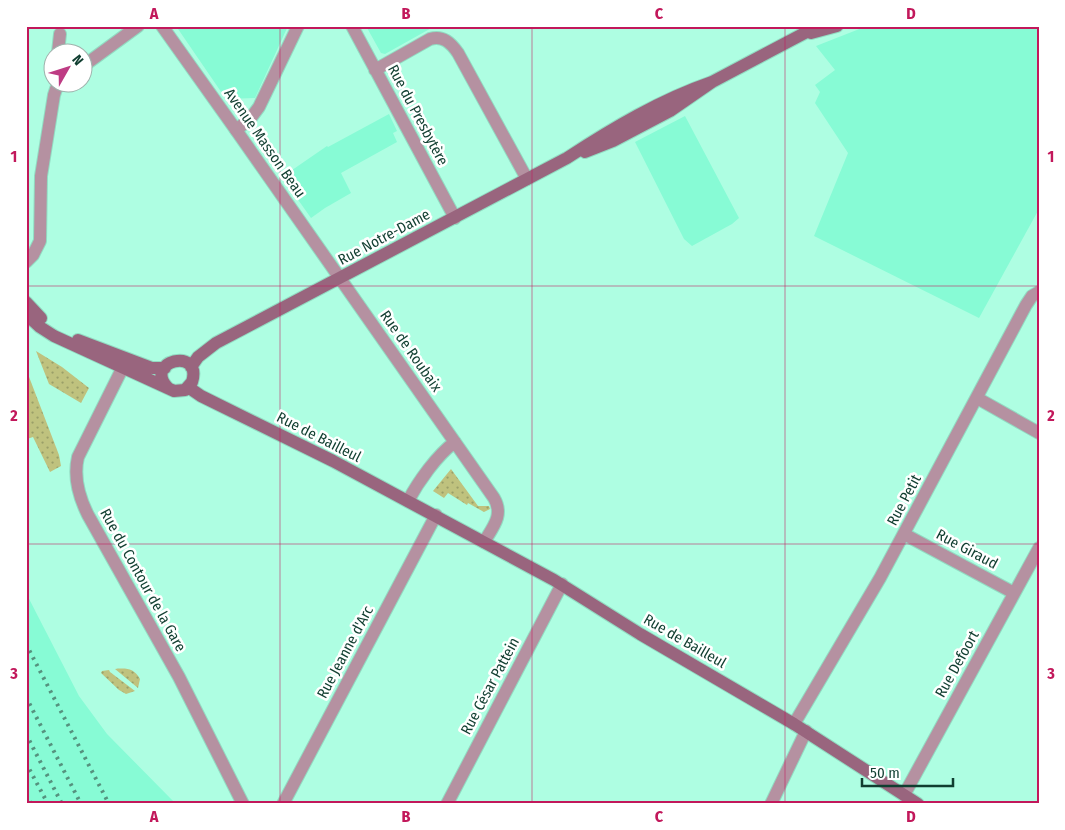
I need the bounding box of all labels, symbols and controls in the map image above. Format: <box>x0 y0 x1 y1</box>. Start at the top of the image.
text: A <box>149 4 159 23</box>
text: B <box>402 4 411 23</box>
text: C <box>655 4 664 23</box>
text: D <box>906 4 916 23</box>
north arrow <box>42 42 92 92</box>
text: N <box>68 52 87 69</box>
street label: Rue du Presbytère <box>384 62 452 168</box>
street label: Avenue Masson Beau <box>221 85 309 201</box>
text: 1 <box>11 147 17 166</box>
text: 1 <box>1048 147 1054 166</box>
street label: Rue Notre-Dame <box>335 205 433 269</box>
street label: Rue de Roubaix <box>376 307 446 395</box>
text: 2 <box>9 406 18 425</box>
text: 2 <box>1046 406 1055 425</box>
street label: Rue de Bailleul <box>274 408 364 466</box>
street label: Rue Petit <box>883 471 925 529</box>
street label: Rue du Contour de la Gare <box>96 505 190 655</box>
street label: Rue Giraud <box>933 525 1001 573</box>
street label: Rue Jeanne d'Arc <box>313 602 377 701</box>
street label: Rue de Bailleul <box>641 610 730 672</box>
street label: Rue Defoort <box>931 627 983 700</box>
street label: Rue César Pattein <box>457 634 523 738</box>
text: 3 <box>9 664 18 683</box>
text: 3 <box>1046 664 1055 683</box>
scale bar <box>862 755 954 787</box>
text: 50 m <box>870 764 900 782</box>
text: A <box>149 807 159 826</box>
text: B <box>402 807 411 826</box>
text: C <box>655 807 664 826</box>
text: D <box>906 807 916 826</box>

